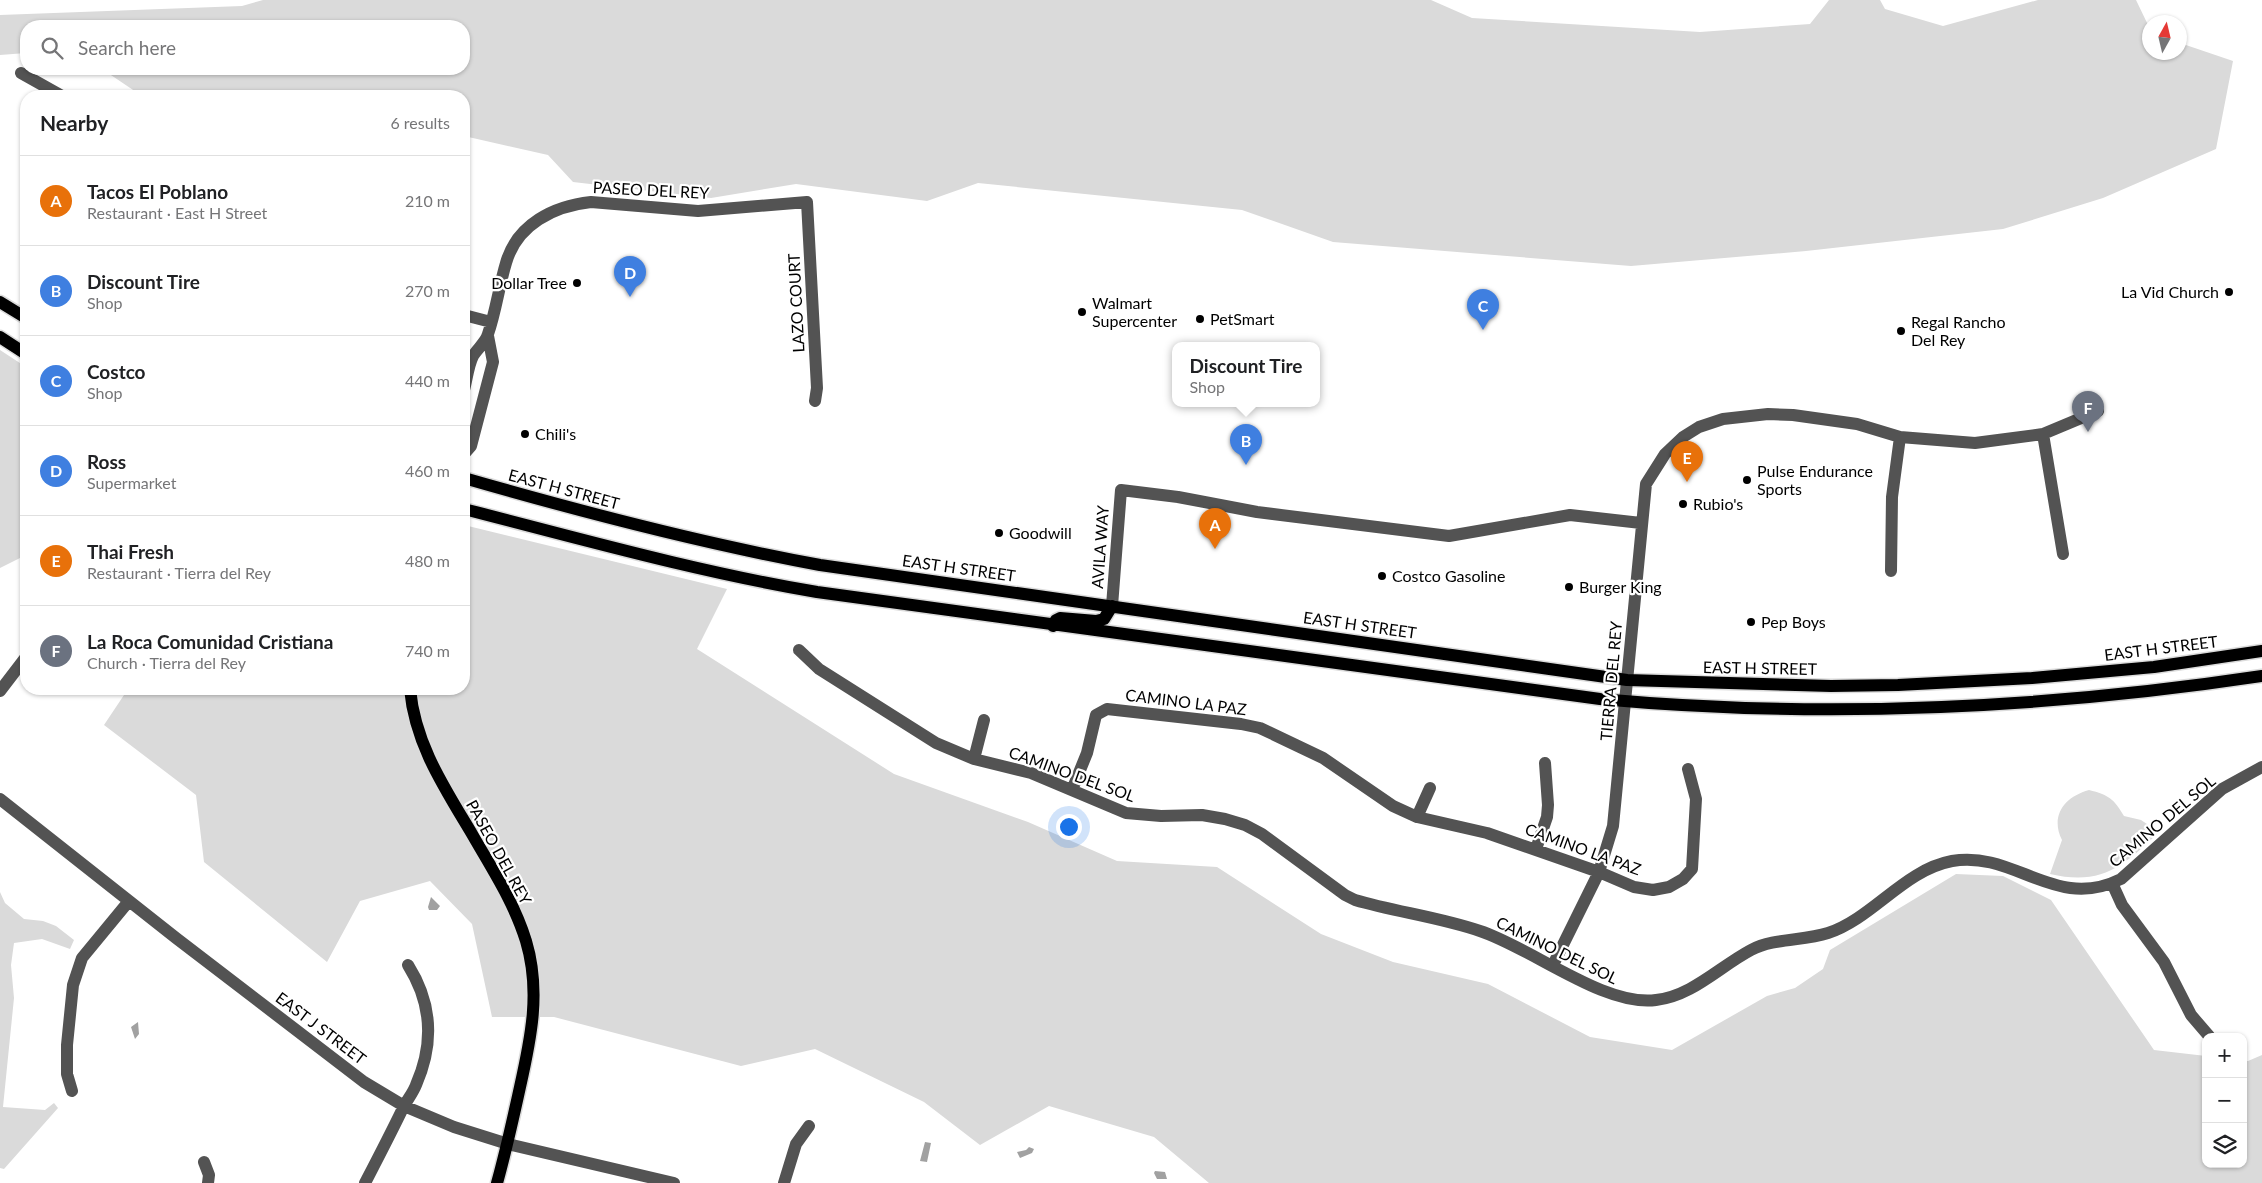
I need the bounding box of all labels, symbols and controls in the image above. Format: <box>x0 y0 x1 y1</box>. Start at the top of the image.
north arrow <box>2142 15 2187 60</box>
search box <box>20 20 470 75</box>
icon: search <box>38 34 66 62</box>
text: Search here <box>78 36 176 59</box>
text: Nearby <box>40 110 108 135</box>
text: 6 results <box>390 113 450 132</box>
street label: PASEO DEL REY <box>592 177 710 202</box>
text: Tacos El Poblano <box>87 180 228 203</box>
text: A <box>50 191 62 210</box>
text: 210 m <box>405 191 450 210</box>
text: Restaurant · East H Street <box>87 203 267 222</box>
street label: LAZO COURT <box>783 252 808 353</box>
pin: D <box>614 256 646 297</box>
text: Discount Tire <box>87 270 200 293</box>
place label: Dollar Tree <box>491 273 567 292</box>
marker: Dollar Tree <box>571 277 583 289</box>
text: B <box>51 281 61 300</box>
text: 270 m <box>405 281 450 300</box>
place label: La Vid Church <box>2121 282 2219 301</box>
marker: La Vid Church <box>2223 286 2235 298</box>
pin: C <box>1467 289 1499 330</box>
text: Shop <box>87 293 123 312</box>
place label: Walmart Supercenter <box>1092 293 1177 330</box>
marker: Walmart Supercenter <box>1076 306 1088 318</box>
place label: PetSmart <box>1210 309 1275 328</box>
place label: Regal Rancho Del Rey <box>1911 312 2006 349</box>
marker: PetSmart <box>1194 313 1206 325</box>
marker: Regal Rancho Del Rey <box>1895 325 1907 337</box>
popup <box>1172 342 1320 407</box>
text: Discount Tire <box>1190 354 1302 377</box>
text: Costco <box>87 360 146 383</box>
text: C <box>51 371 61 390</box>
text: 440 m <box>405 371 450 390</box>
text: Shop <box>1190 377 1225 396</box>
text: Shop <box>87 383 123 402</box>
pin: F <box>2072 391 2104 432</box>
place label: Chili's <box>535 424 576 443</box>
pin: B <box>1230 424 1262 465</box>
marker: Chili's <box>519 428 531 440</box>
pin: E <box>1671 441 1703 482</box>
text: Ross <box>87 450 126 473</box>
text: D <box>50 461 62 480</box>
text: 460 m <box>405 461 450 480</box>
place label: Pulse Endurance Sports <box>1757 461 1873 498</box>
street label: EAST H STREET <box>507 465 622 513</box>
text: Supermarket <box>87 473 176 492</box>
marker: Pulse Endurance Sports <box>1741 474 1753 486</box>
place label: Rubio's <box>1693 494 1743 513</box>
marker: Rubio's <box>1677 498 1689 510</box>
street label: AVILA WAY <box>1087 505 1112 589</box>
pin: A <box>1199 508 1231 549</box>
place label: Goodwill <box>1009 523 1072 542</box>
marker: Goodwill <box>993 527 1005 539</box>
text: Thai Fresh <box>87 540 174 563</box>
street label: EAST H STREET <box>901 550 1017 585</box>
text: E <box>51 551 61 570</box>
text: 480 m <box>405 551 450 570</box>
text: Restaurant · Tierra del Rey <box>87 563 271 582</box>
place label: Costco Gasoline <box>1392 566 1505 585</box>
marker: Costco Gasoline <box>1376 570 1388 582</box>
place label: Burger King <box>1579 577 1662 596</box>
marker: Burger King <box>1563 581 1575 593</box>
street label: EAST H STREET <box>1302 607 1418 642</box>
place label: Pep Boys <box>1761 612 1826 631</box>
marker: Pep Boys <box>1745 616 1757 628</box>
street label: TIERRA DEL REY <box>1596 620 1625 742</box>
text: La Roca Comunidad Cristiana <box>87 630 333 653</box>
street label: EAST H STREET <box>2103 631 2219 664</box>
text: F <box>51 641 61 660</box>
text: 740 m <box>405 641 450 660</box>
text: Church · Tierra del Rey <box>87 653 246 672</box>
street label: EAST H STREET <box>1703 657 1818 678</box>
street label: CAMINO LA PAZ <box>1124 685 1248 718</box>
street label: CAMINO DEL SOL <box>1006 742 1138 805</box>
street label: CAMINO DEL SOL <box>2105 771 2219 871</box>
street label: PASEO DEL REY <box>463 796 536 907</box>
your location <box>1056 814 1082 840</box>
street label: CAMINO LA PAZ <box>1523 819 1644 878</box>
street label: CAMINO DEL SOL <box>1493 912 1621 987</box>
street label: EAST J STREET <box>272 987 371 1068</box>
map controls <box>2202 1033 2247 1168</box>
button: + <box>2202 1033 2247 1078</box>
button: − <box>2202 1078 2247 1123</box>
button: layers <box>2202 1123 2247 1168</box>

